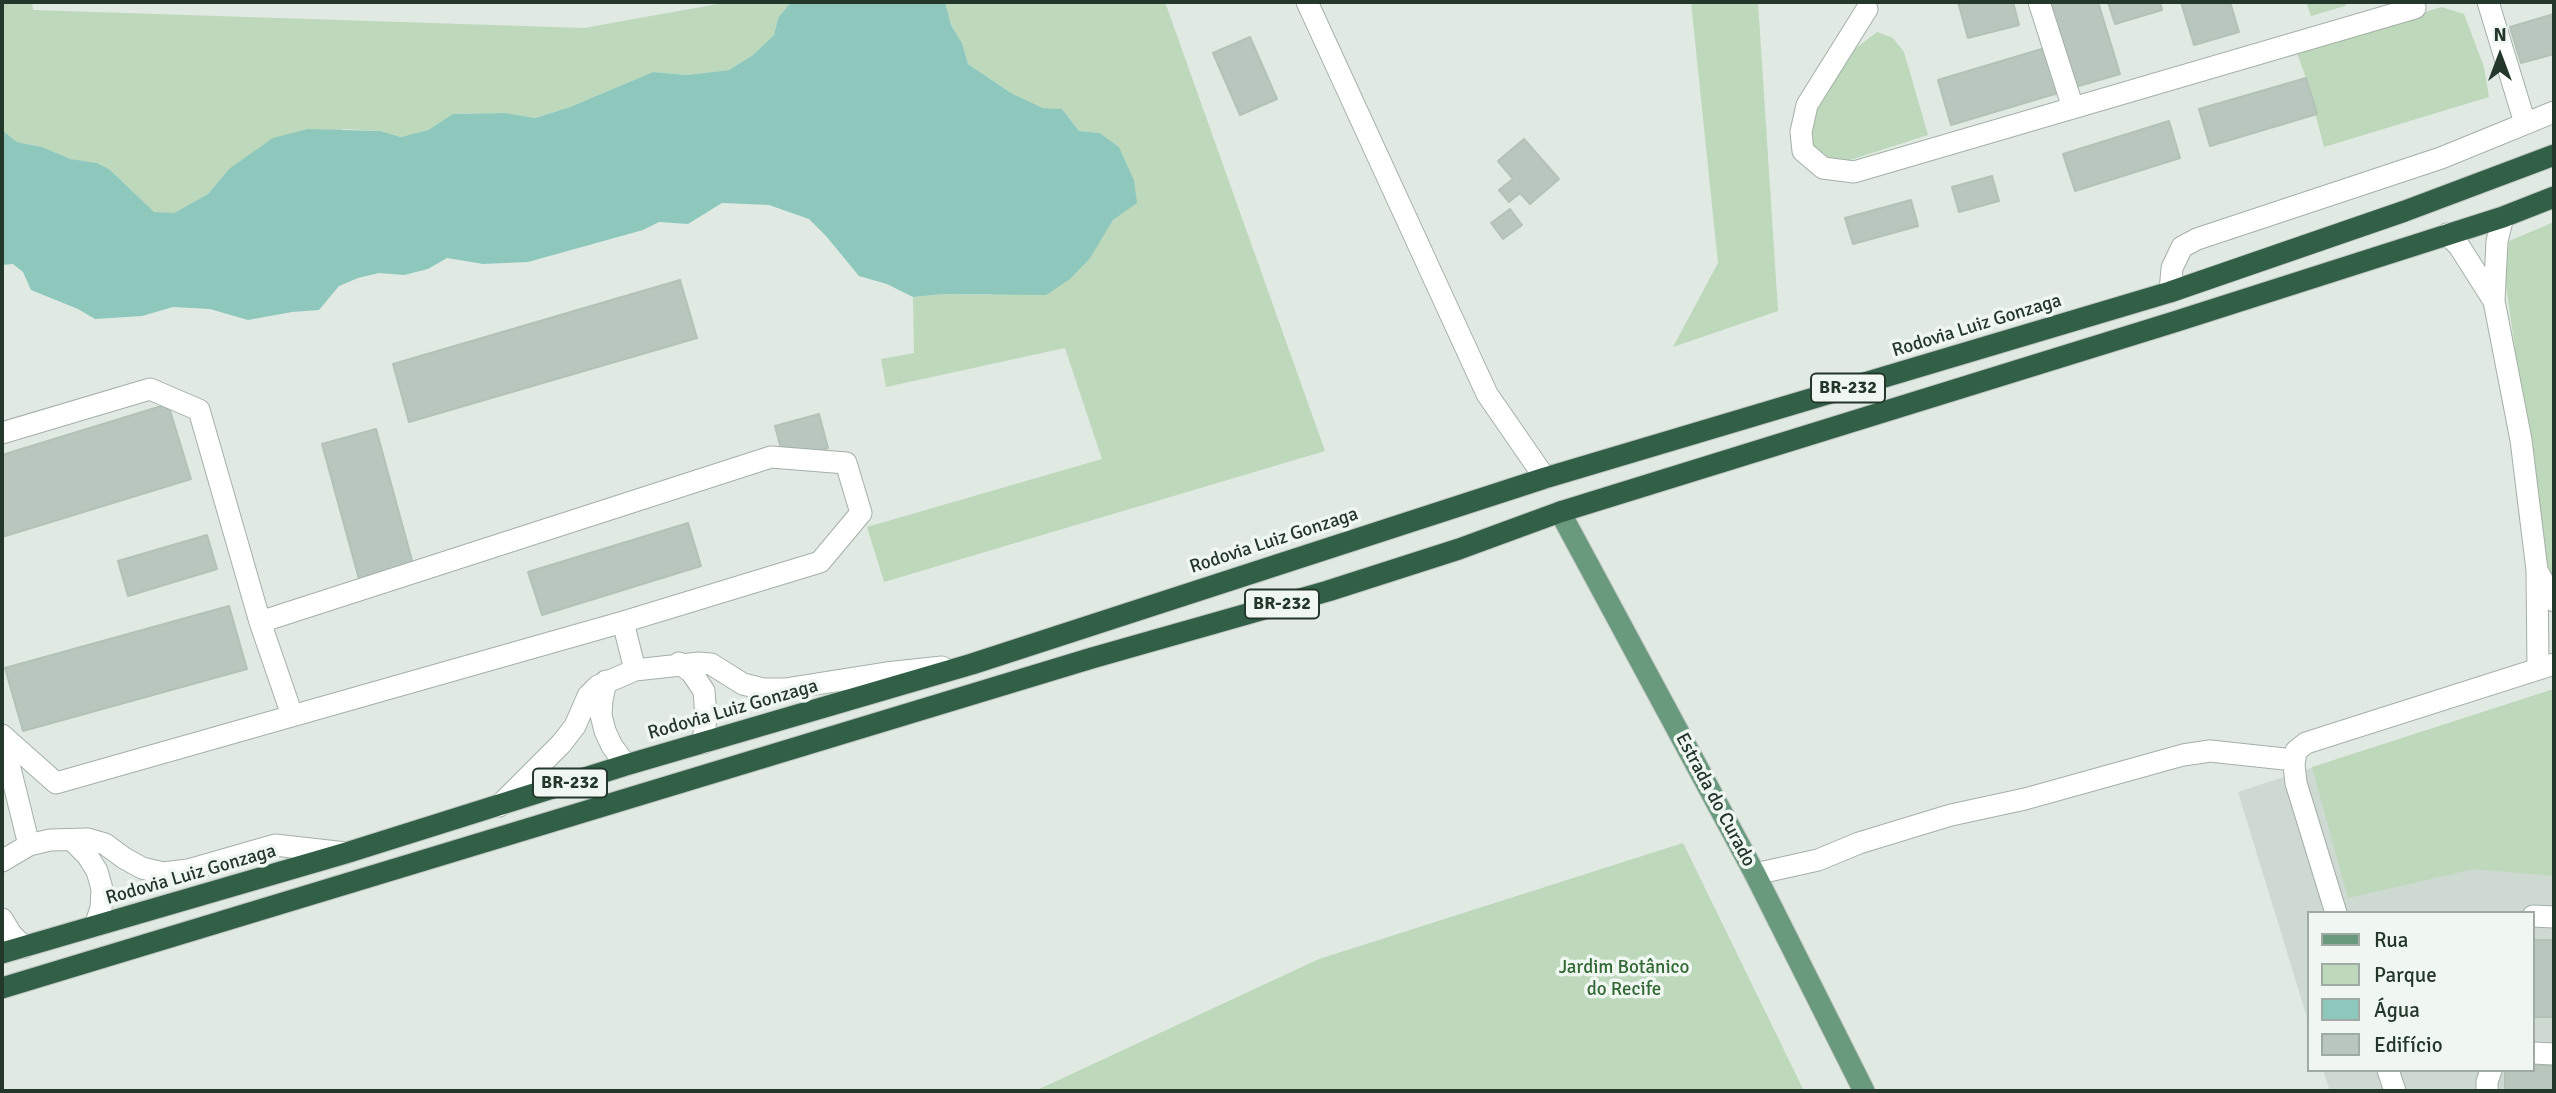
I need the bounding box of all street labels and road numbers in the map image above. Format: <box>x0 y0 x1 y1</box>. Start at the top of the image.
street label: Rodovia Luiz Gonzaga <box>1890 289 2064 363</box>
road number: BR-232 <box>1811 374 1885 402</box>
street label: Rodovia Luiz Gonzaga <box>1187 503 1361 579</box>
road number: BR-232 <box>1245 590 1319 618</box>
street label: Rodovia Luiz Gonzaga <box>645 675 821 745</box>
street label: Estrada do Curado <box>1670 729 1760 871</box>
road number: BR-232 <box>533 768 607 798</box>
street label: Rodovia Luiz Gonzaga <box>103 840 279 910</box>

